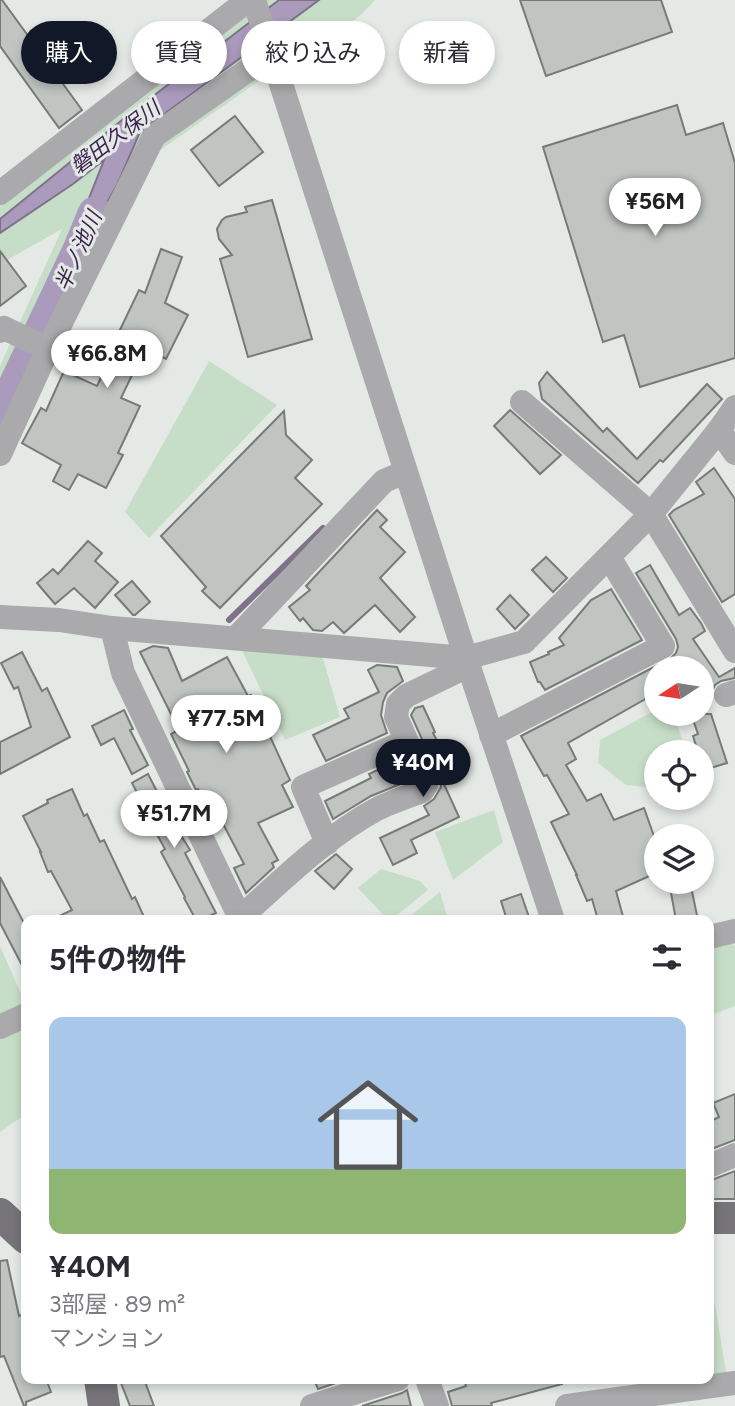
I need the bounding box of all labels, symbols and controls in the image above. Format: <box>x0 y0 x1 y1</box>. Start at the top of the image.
chip: 購入 <box>21 21 117 84</box>
chip: 賃貸 <box>131 21 227 84</box>
chip: 絞り込み <box>241 21 385 84</box>
chip: 新着 <box>399 21 495 84</box>
water label: 磐田久保川 <box>66 94 166 179</box>
pin: ¥56M <box>614 178 696 238</box>
text: ¥56M <box>625 187 685 215</box>
water label: 半ノ池川 <box>49 206 107 294</box>
pin: ¥66.8M <box>50 330 164 390</box>
text: ¥66.8M <box>67 339 147 367</box>
north arrow <box>644 656 714 726</box>
map controls <box>644 656 714 894</box>
pin: ¥77.5M <box>169 696 283 755</box>
text: ¥77.5M <box>187 704 265 732</box>
pin: ¥40M <box>382 740 464 799</box>
button: locate <box>644 740 714 810</box>
text: ¥40M <box>392 748 454 776</box>
pin: ¥51.7M <box>117 790 231 850</box>
text: ¥51.7M <box>137 799 211 827</box>
button: layers <box>644 824 714 894</box>
icon: filters <box>648 938 686 976</box>
text: 5件の物件 <box>49 941 186 978</box>
icon: home <box>305 1062 431 1188</box>
text: ¥40M <box>49 1248 131 1285</box>
text: 3部屋 · 89 m² <box>49 1290 185 1318</box>
text: マンション <box>49 1324 164 1352</box>

